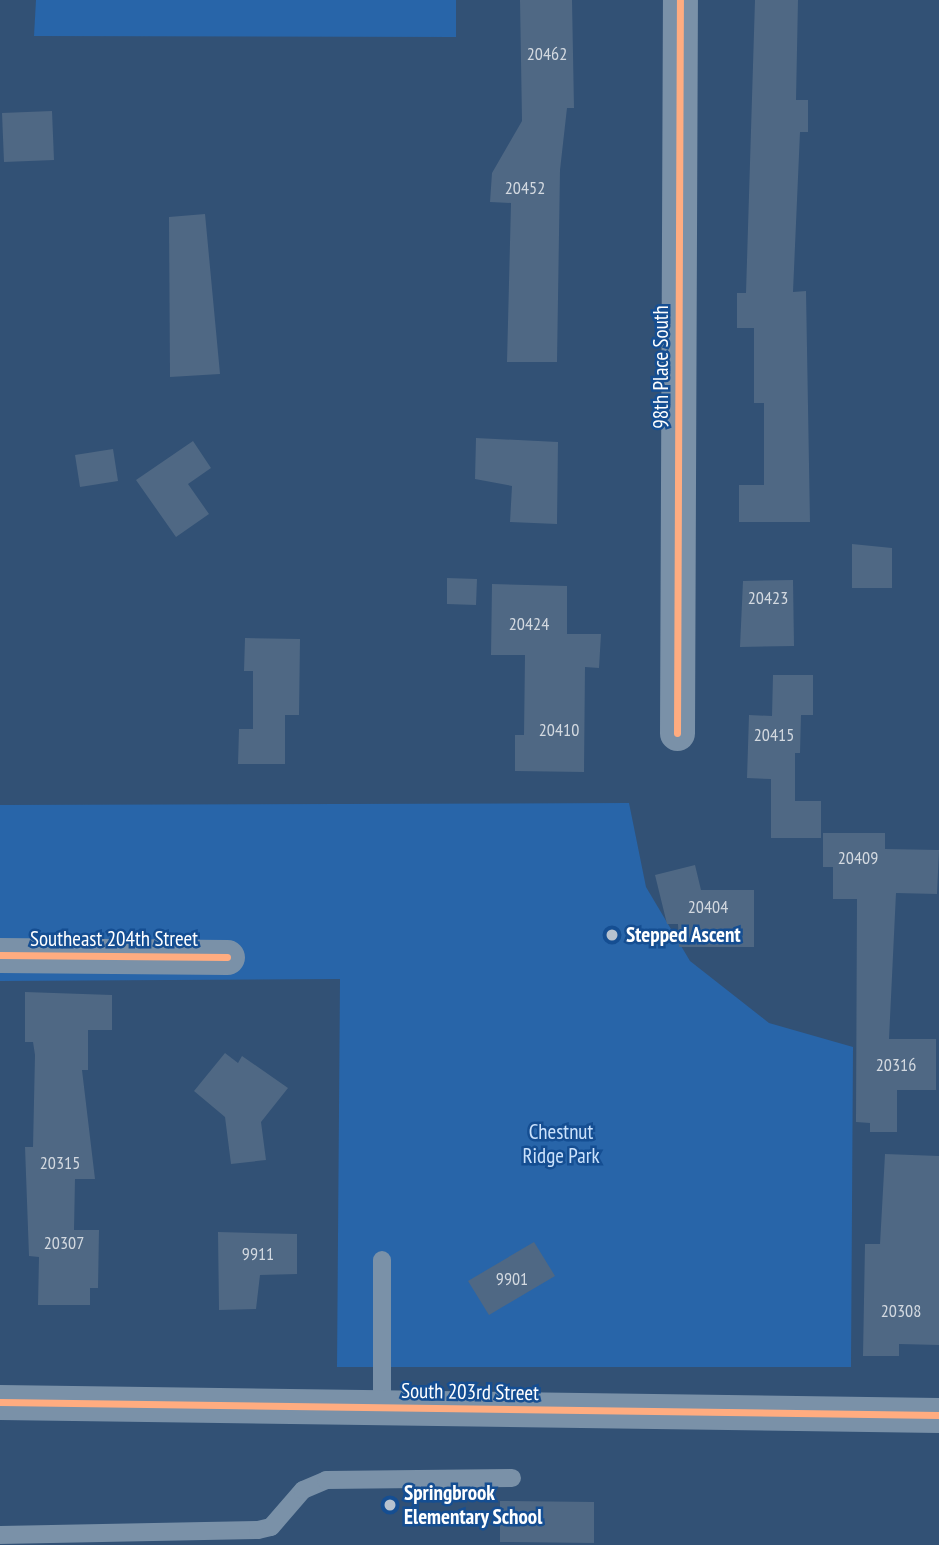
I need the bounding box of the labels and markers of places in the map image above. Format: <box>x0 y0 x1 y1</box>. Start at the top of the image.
place label: Stepped Ascent <box>626 922 741 948</box>
marker: Stepped Ascent <box>604 927 620 943</box>
place label: Springbrook Elementary School <box>404 1480 543 1530</box>
marker: Springbrook Elementary School <box>382 1497 398 1513</box>

